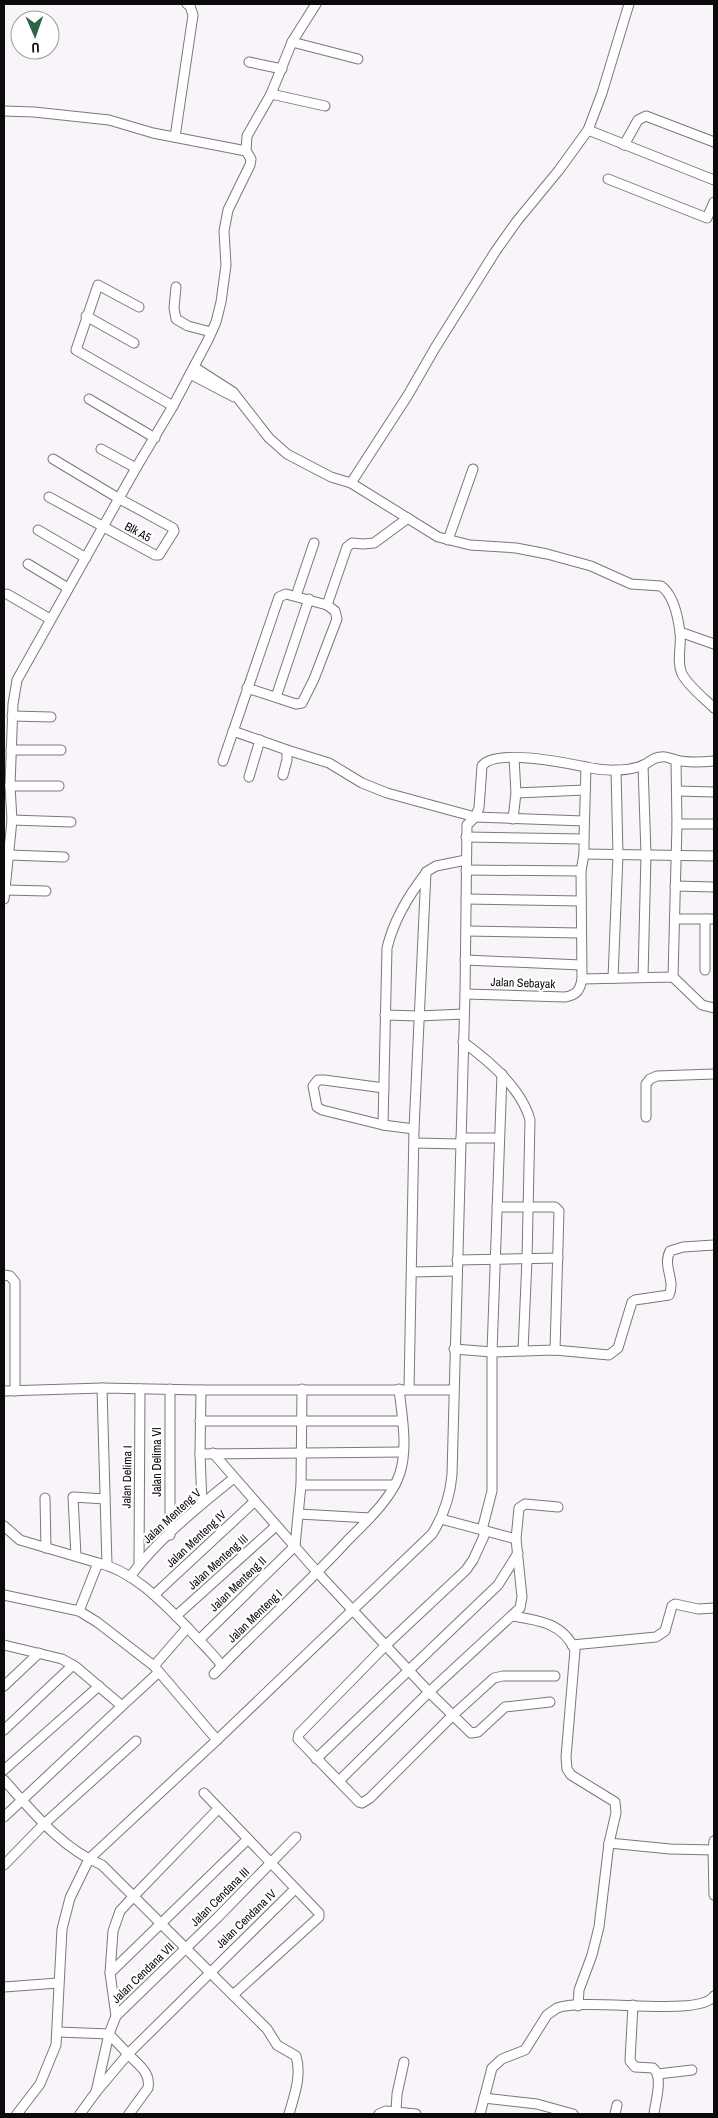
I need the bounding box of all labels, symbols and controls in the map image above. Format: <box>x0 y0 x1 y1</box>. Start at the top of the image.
north arrow <box>10 10 60 60</box>
text: U <box>31 39 40 57</box>
street label: Blk A5 <box>122 518 155 546</box>
street label: Jalan Sebayak <box>490 974 556 992</box>
street label: Jalan Delima VI <box>149 1427 165 1497</box>
street label: Jalan Delima I <box>118 1445 136 1509</box>
street label: Jalan Menteng V <box>140 1485 205 1547</box>
street label: Jalan Menteng IV <box>163 1507 230 1571</box>
street label: Jalan Menteng III <box>185 1531 251 1593</box>
street label: Jalan Menteng II <box>207 1554 269 1614</box>
street label: Jalan Menteng I <box>224 1586 286 1646</box>
street label: Jalan Cendana III <box>187 1864 253 1930</box>
street label: Jalan Cendana IV <box>212 1886 280 1952</box>
street label: Jalan Cendana VII <box>108 1939 178 2007</box>

